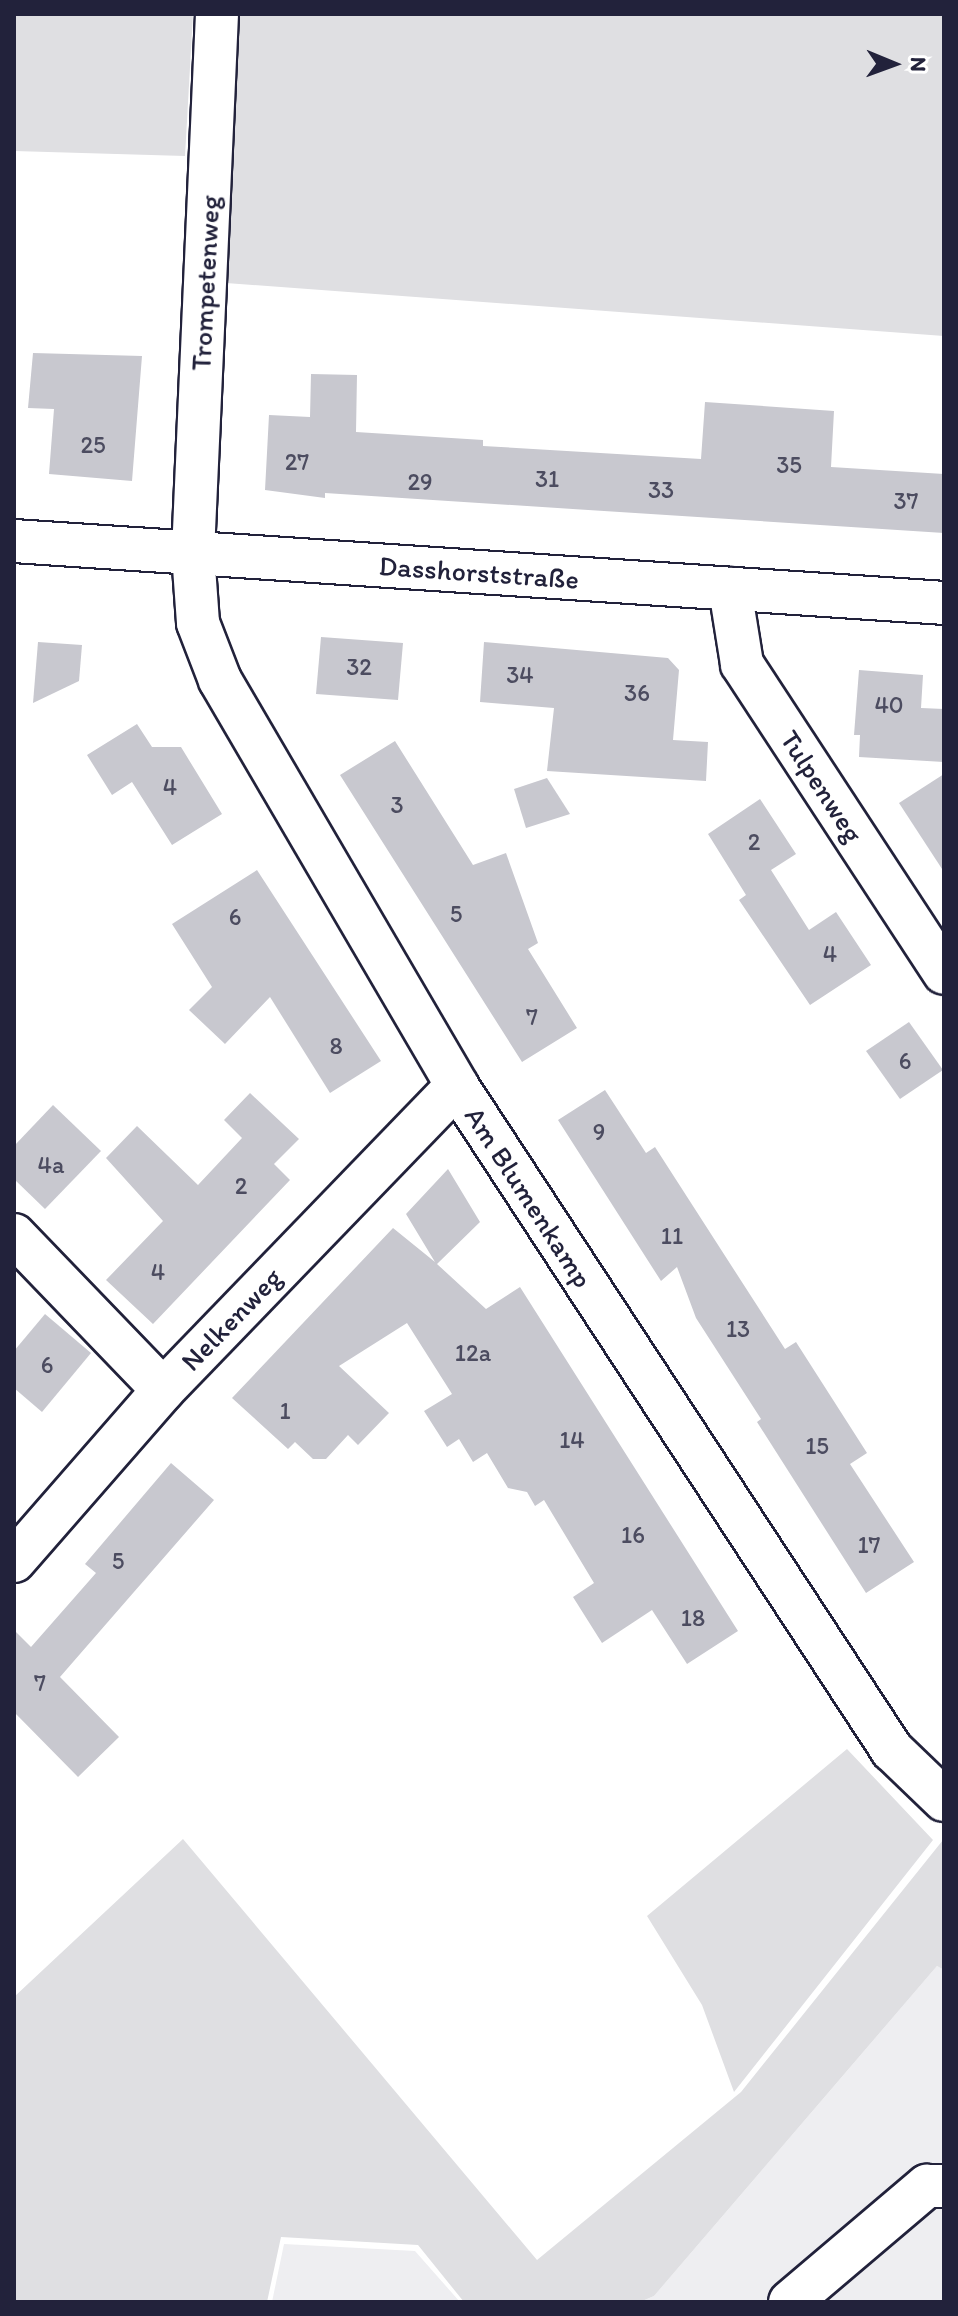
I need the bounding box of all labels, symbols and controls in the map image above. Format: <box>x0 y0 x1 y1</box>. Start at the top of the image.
north arrow <box>854 24 934 104</box>
text: N <box>905 57 932 72</box>
street label: Trompetenweg <box>184 194 226 372</box>
house number: 25 <box>80 431 106 459</box>
house number: 27 <box>285 448 309 476</box>
house number: 35 <box>776 451 802 479</box>
house number: 31 <box>535 465 559 493</box>
house number: 29 <box>407 468 433 496</box>
house number: 33 <box>648 476 674 504</box>
house number: 37 <box>894 487 918 515</box>
street label: Dasshorststraße <box>378 548 580 596</box>
house number: 32 <box>346 653 372 681</box>
house number: 34 <box>506 661 534 689</box>
house number: 36 <box>624 679 650 707</box>
house number: 40 <box>874 691 904 719</box>
street label: Tulpenweg <box>773 724 871 848</box>
house number: 4 <box>163 773 177 801</box>
house number: 3 <box>390 791 404 819</box>
house number: 2 <box>748 828 760 856</box>
house number: 5 <box>450 900 462 928</box>
house number: 6 <box>229 903 241 931</box>
house number: 4 <box>823 940 837 968</box>
house number: 7 <box>526 1003 538 1031</box>
house number: 8 <box>329 1032 343 1060</box>
house number: 6 <box>899 1047 911 1075</box>
street label: Am Blumenkamp <box>458 1101 600 1293</box>
house number: 9 <box>593 1118 605 1146</box>
house number: 4a <box>38 1151 64 1179</box>
house number: 2 <box>235 1172 247 1200</box>
house number: 11 <box>661 1222 683 1250</box>
house number: 4 <box>151 1258 165 1286</box>
street label: Nelkenweg <box>174 1260 288 1378</box>
house number: 13 <box>726 1315 750 1343</box>
house number: 12a <box>455 1339 491 1367</box>
house number: 6 <box>41 1351 53 1379</box>
house number: 1 <box>279 1397 291 1425</box>
house number: 14 <box>559 1426 585 1454</box>
house number: 15 <box>805 1432 829 1460</box>
house number: 16 <box>621 1521 645 1549</box>
house number: 17 <box>857 1531 881 1559</box>
house number: 5 <box>112 1547 124 1575</box>
house number: 18 <box>681 1604 705 1632</box>
house number: 7 <box>34 1669 46 1697</box>

